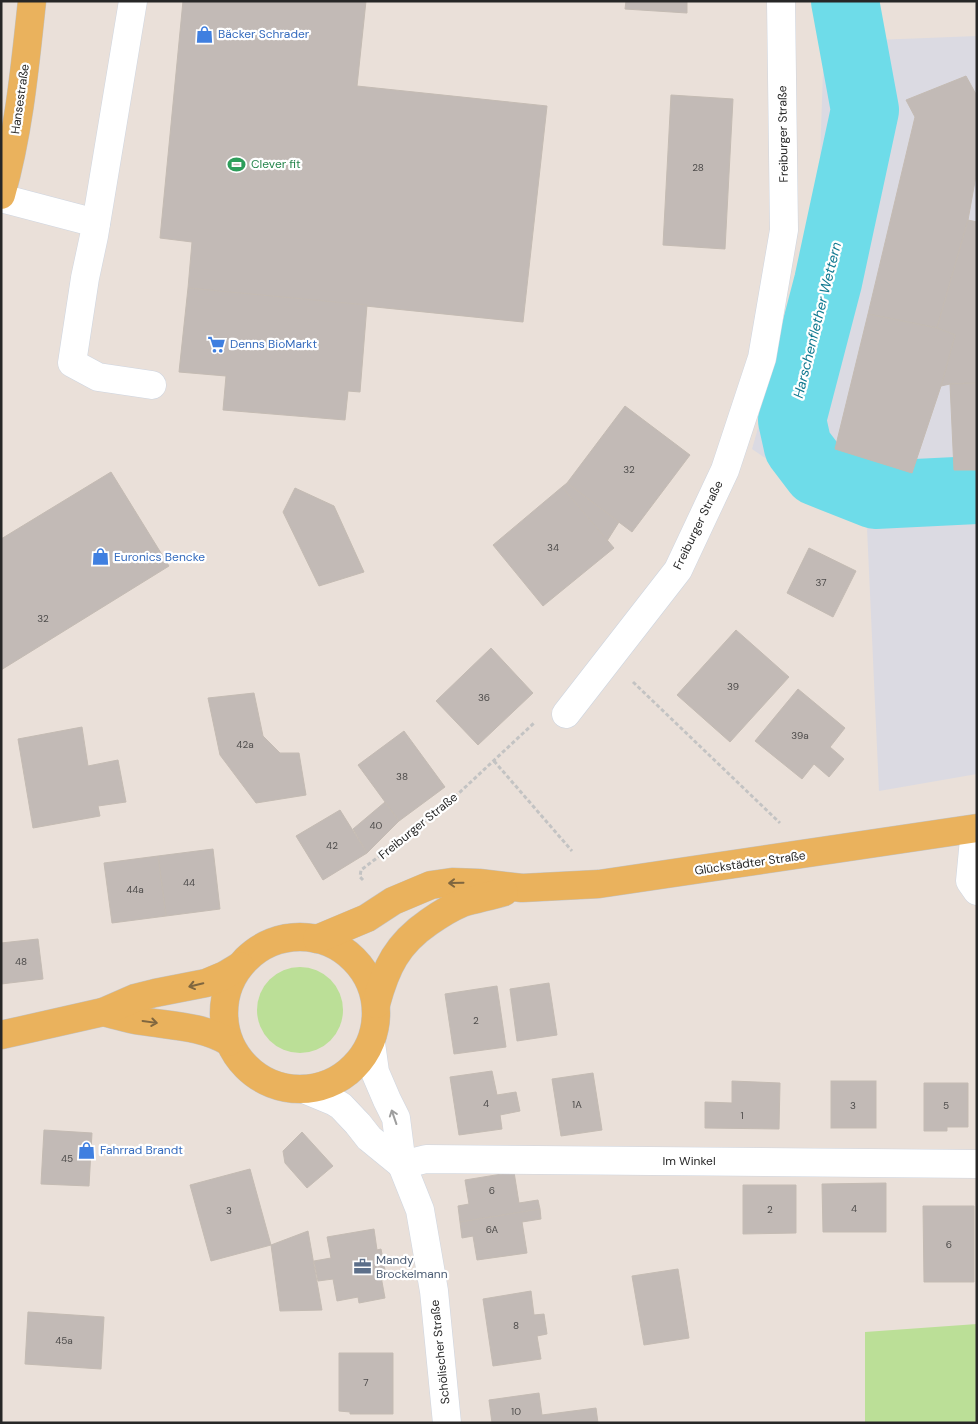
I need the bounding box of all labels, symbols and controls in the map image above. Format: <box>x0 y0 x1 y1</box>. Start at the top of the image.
shop icon: Bäcker Schrader <box>194 24 214 44</box>
place label: Bäcker Schrader <box>218 26 310 42</box>
street label: Hansestraße <box>7 63 33 135</box>
street label: Freiburger Straße <box>774 85 792 183</box>
sports icon: Clever fit <box>227 154 247 174</box>
place label: Clever fit <box>251 156 301 172</box>
house number: 28 <box>692 161 704 174</box>
water label: Harschenflether Wettern <box>789 240 845 400</box>
supermarket icon: Denns BioMarkt <box>206 334 226 354</box>
place label: Denns BioMarkt <box>230 336 317 352</box>
house number: 32 <box>623 463 635 476</box>
street label: Freiburger Straße <box>670 478 727 572</box>
house number: 34 <box>547 541 559 554</box>
shop icon: Euronics Bencke <box>90 547 110 567</box>
place label: Euronics Bencke <box>114 549 205 565</box>
house number: 37 <box>815 576 827 589</box>
house number: 32 <box>37 612 49 625</box>
house number: 39 <box>727 680 739 693</box>
house number: 36 <box>478 691 490 704</box>
house number: 39a <box>791 729 809 742</box>
house number: 42a <box>236 738 254 751</box>
house number: 38 <box>396 770 408 783</box>
street label: Freiburger Straße <box>375 789 461 863</box>
house number: 40 <box>370 819 383 832</box>
house number: 42 <box>326 839 338 852</box>
street label: Glückstädter Straße <box>693 847 807 879</box>
house number: 44 <box>183 876 195 889</box>
one-way arrow <box>448 878 464 888</box>
house number: 44a <box>126 883 144 896</box>
house number: 48 <box>15 955 27 968</box>
one-way arrow <box>188 981 204 991</box>
house number: 2 <box>473 1014 479 1027</box>
one-way arrow <box>142 1018 158 1028</box>
house number: 4 <box>483 1097 489 1110</box>
house number: 1A <box>572 1098 582 1111</box>
house number: 3 <box>850 1099 856 1112</box>
house number: 5 <box>943 1099 949 1112</box>
one-way arrow <box>389 1109 399 1125</box>
house number: 1 <box>740 1109 744 1122</box>
shop icon: Fahrrad Brandt <box>76 1140 96 1160</box>
place label: Fahrrad Brandt <box>100 1142 183 1158</box>
house number: 45 <box>61 1152 73 1165</box>
street label: Im Winkel <box>662 1153 716 1169</box>
house number: 6 <box>489 1184 495 1197</box>
house number: 4 <box>851 1202 857 1215</box>
house number: 2 <box>767 1203 773 1216</box>
house number: 3 <box>226 1204 232 1217</box>
house number: 6A <box>486 1223 499 1236</box>
house number: 6 <box>946 1238 952 1251</box>
place label: Mandy Brockelmann <box>376 1252 448 1282</box>
office icon: Mandy Brockelmann <box>352 1257 372 1277</box>
street label: Schölischer Straße <box>427 1299 453 1405</box>
house number: 8 <box>513 1319 519 1332</box>
house number: 45a <box>55 1334 73 1347</box>
house number: 7 <box>363 1376 369 1389</box>
house number: 10 <box>511 1405 521 1418</box>

